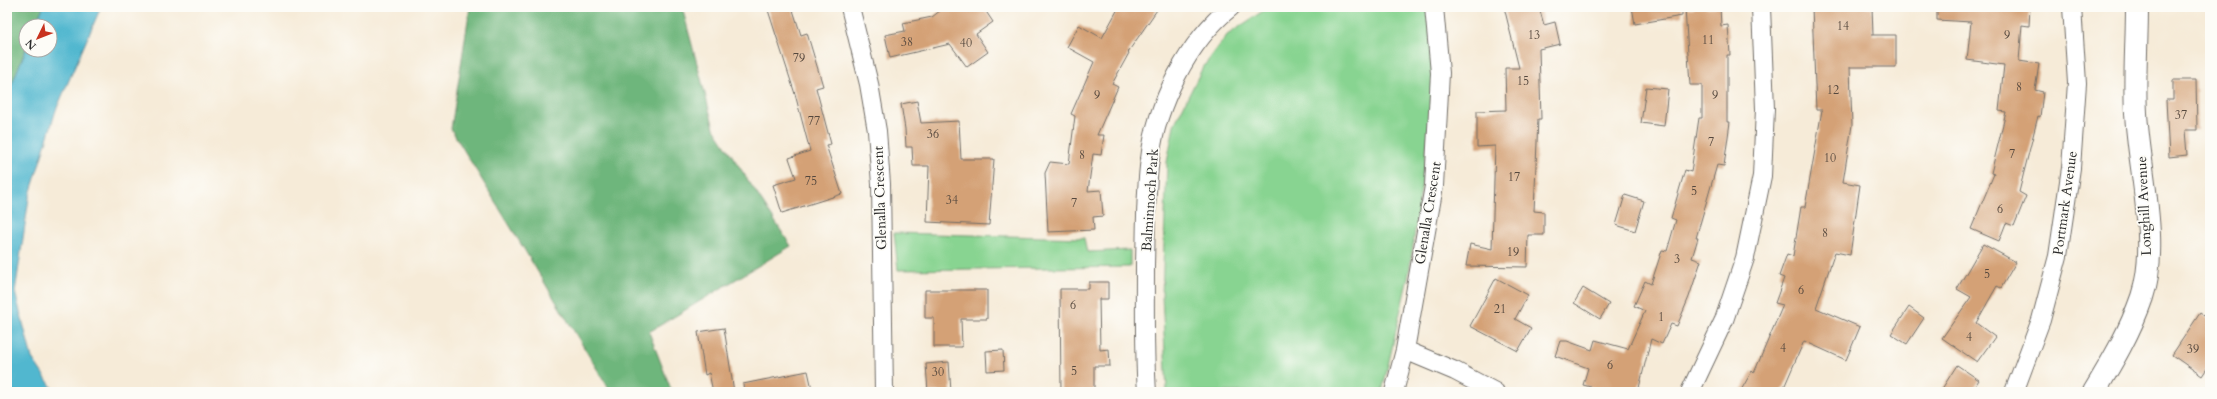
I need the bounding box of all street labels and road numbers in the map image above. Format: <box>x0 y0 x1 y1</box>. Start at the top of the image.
street label: Glenalla Crescent <box>869 145 891 250</box>
street label: Balminnoch Park <box>1137 147 1163 252</box>
street label: Portmark Avenue <box>2048 150 2082 256</box>
street label: Longhill Avenue <box>2132 156 2156 256</box>
street label: Glenalla Crescent <box>1410 160 1446 266</box>

